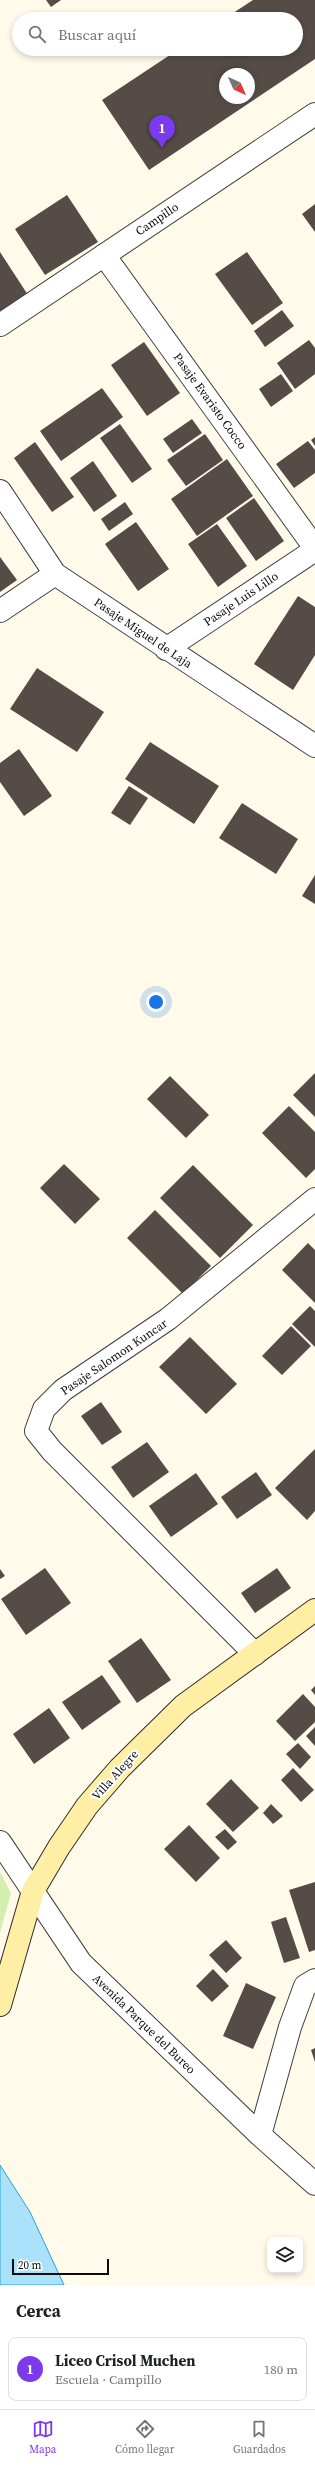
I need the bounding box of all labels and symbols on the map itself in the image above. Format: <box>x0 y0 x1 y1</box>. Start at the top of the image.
north arrow <box>219 68 255 104</box>
pin: 1 <box>149 115 175 148</box>
street label: Campillo <box>132 199 182 239</box>
street label: Pasaje Evaristo Cocco <box>170 350 251 453</box>
street label: Pasaje Luis Lillo <box>201 568 282 630</box>
street label: Pasaje Miguel de Laja <box>91 594 196 672</box>
your location <box>146 992 166 1012</box>
street label: Pasaje Salomon Kuncar <box>57 1315 171 1399</box>
street label: Villa Alegre <box>88 1747 142 1803</box>
street label: Avenida Parque del Bureo <box>89 1971 199 2078</box>
scale bar <box>12 2257 109 2276</box>

